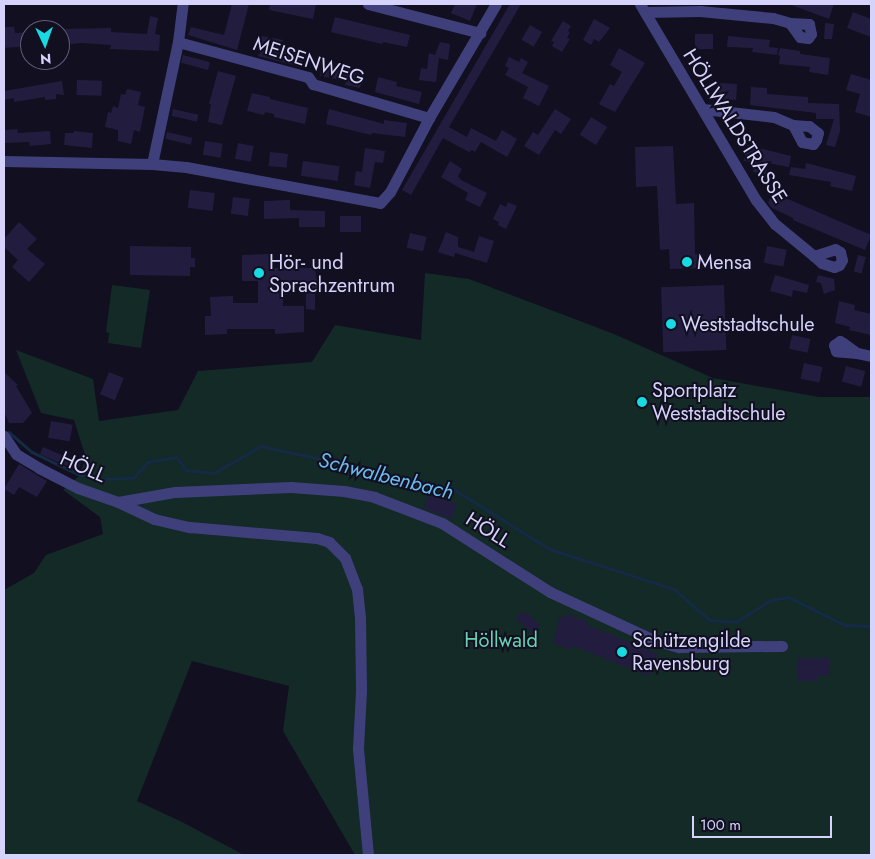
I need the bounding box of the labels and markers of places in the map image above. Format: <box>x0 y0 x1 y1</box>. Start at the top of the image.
place label: Hör- und Sprachzentrum <box>269 250 395 297</box>
place label: Mensa <box>697 250 752 274</box>
marker: Mensa <box>681 256 693 268</box>
marker: Hör- und Sprachzentrum <box>253 267 265 279</box>
place label: Weststadtschule <box>681 312 815 336</box>
marker: Weststadtschule <box>665 318 677 330</box>
place label: Sportplatz Weststadtschule <box>652 379 786 426</box>
marker: Sportplatz Weststadtschule <box>636 396 648 408</box>
place label: Schützengilde Ravensburg <box>632 628 751 675</box>
marker: Schützengilde Ravensburg <box>616 646 628 658</box>

